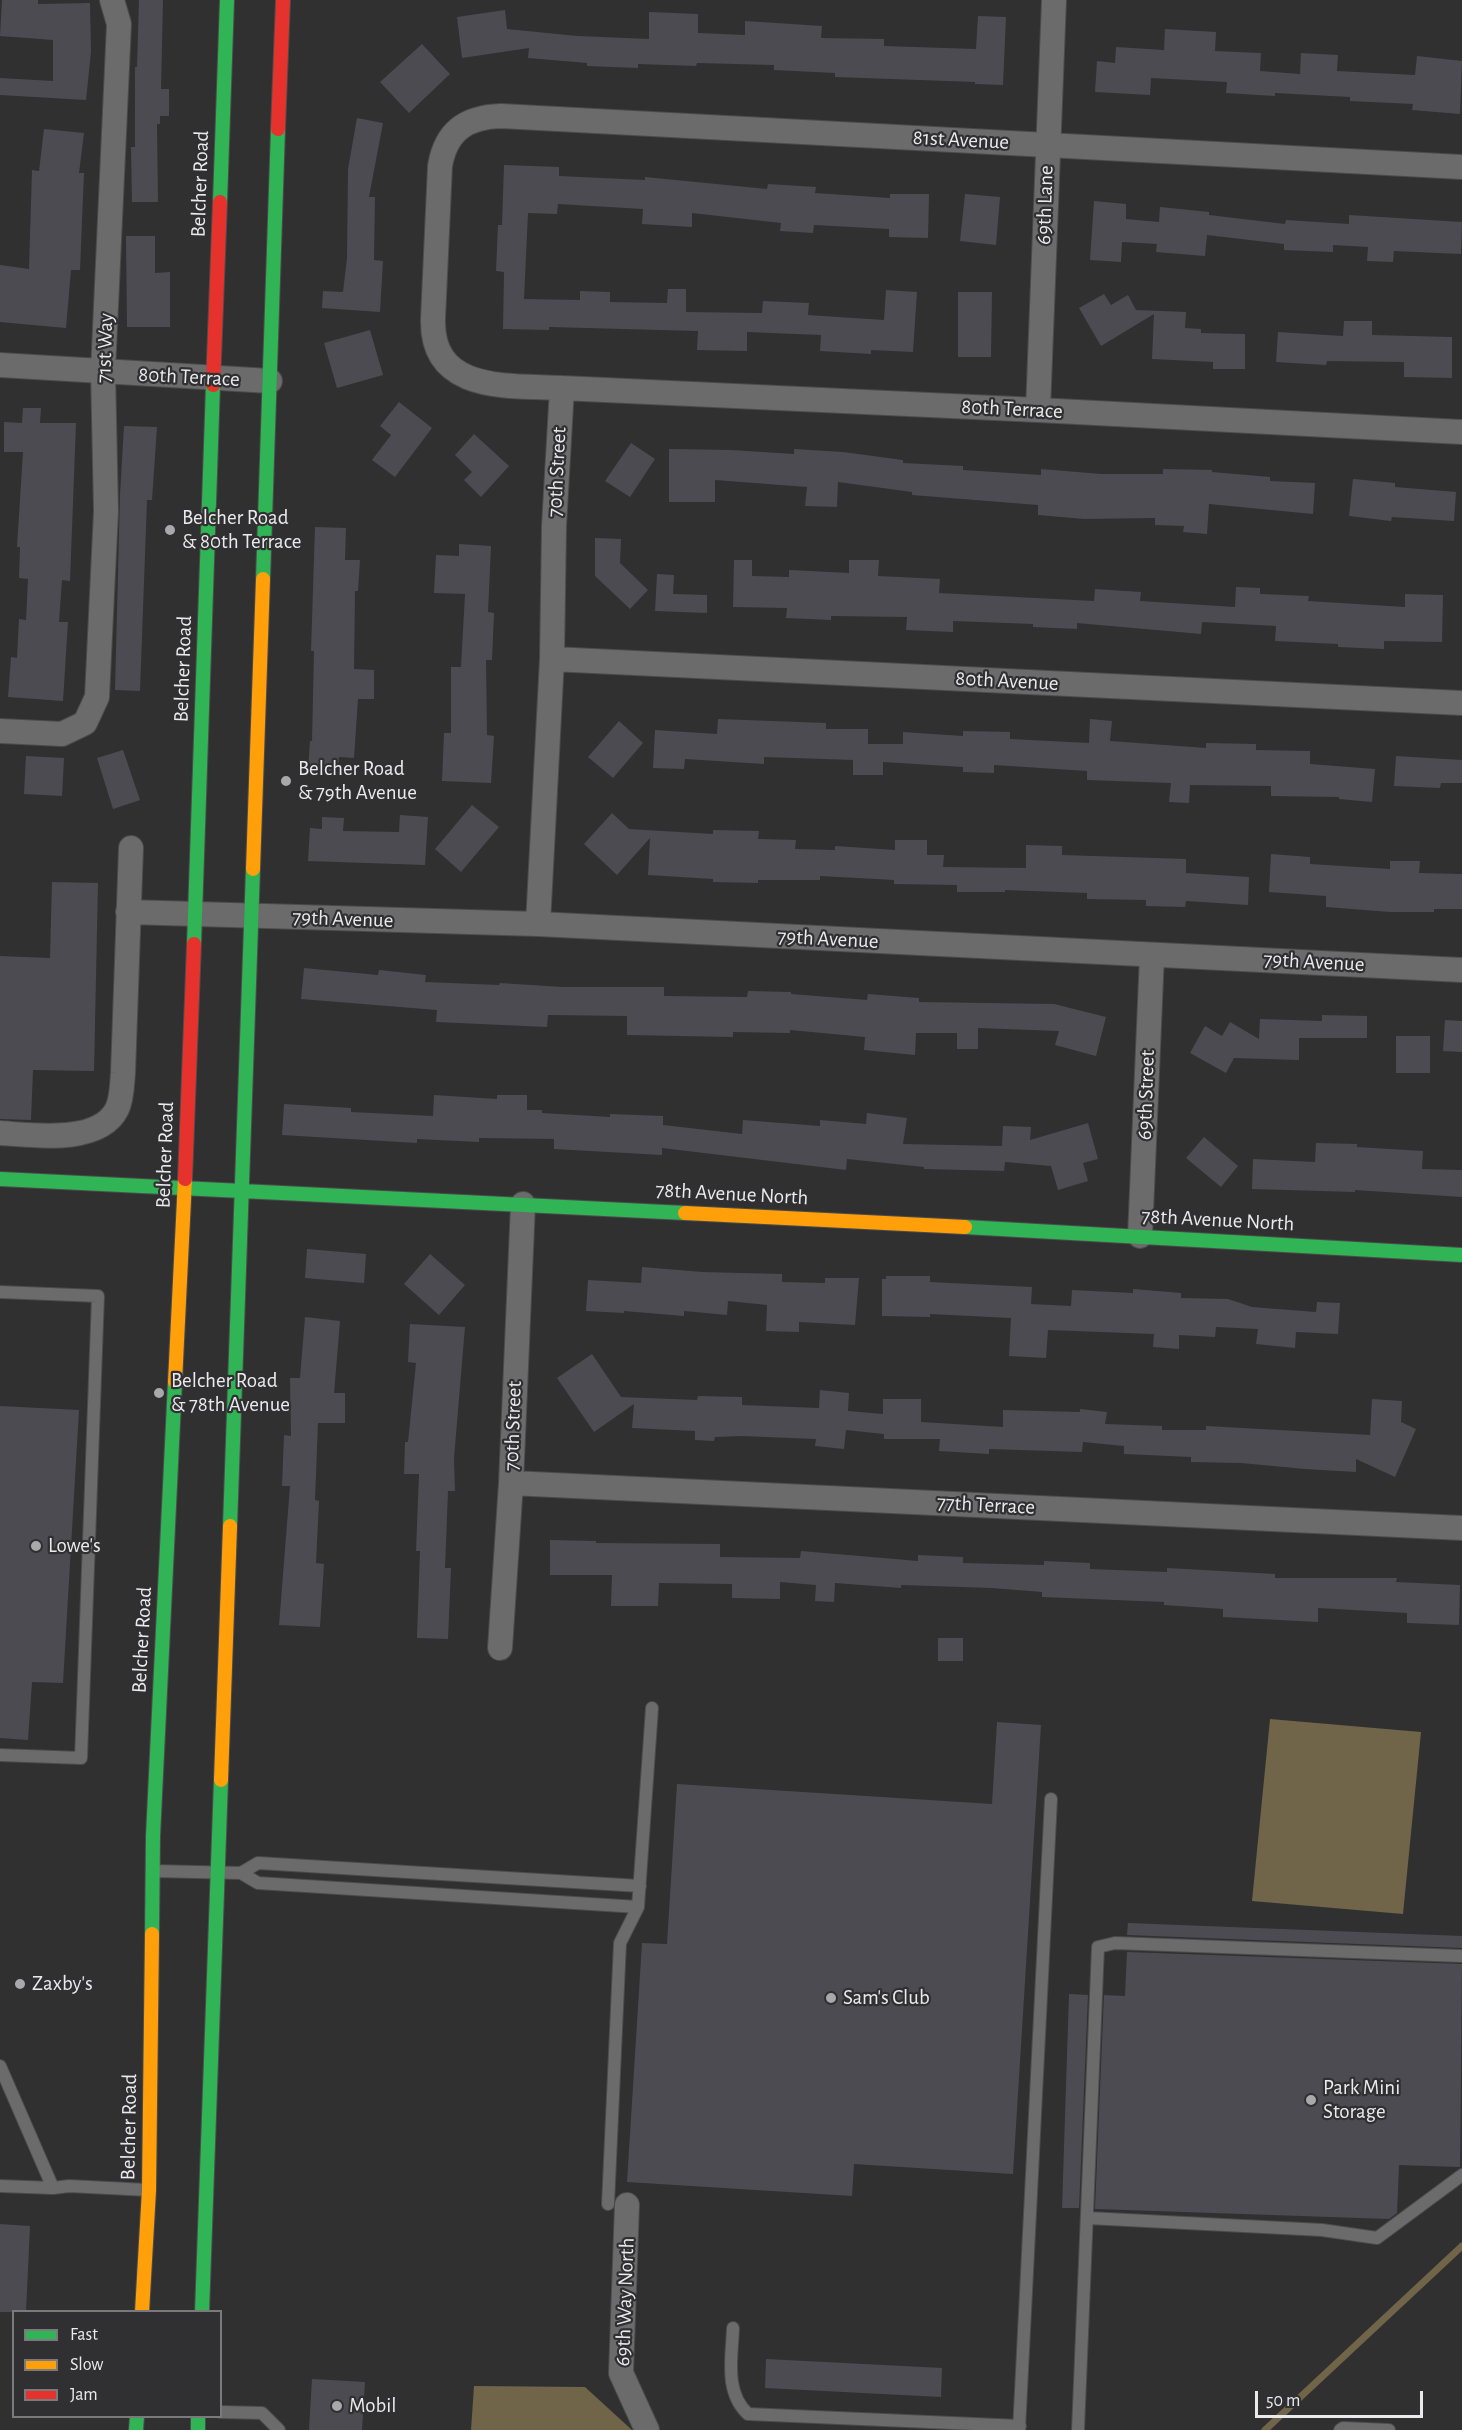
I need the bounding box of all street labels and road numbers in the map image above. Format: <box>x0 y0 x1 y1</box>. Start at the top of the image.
street label: 81st Avenue <box>912 125 1010 155</box>
street label: Belcher Road <box>186 130 214 238</box>
street label: 69th Lane <box>1031 165 1059 245</box>
street label: 71st Way <box>91 313 119 383</box>
street label: 80th Terrace <box>138 362 240 392</box>
street label: 80th Terrace <box>961 394 1063 424</box>
street label: 70th Street <box>542 426 572 518</box>
street label: Belcher Road <box>169 615 197 723</box>
street label: 80th Avenue <box>955 666 1059 696</box>
street label: 79th Avenue <box>292 905 394 933</box>
street label: 79th Avenue <box>777 924 879 954</box>
street label: 79th Avenue <box>1263 947 1365 977</box>
street label: 69th Street <box>1132 1049 1160 1141</box>
street label: Belcher Road <box>151 1101 179 1209</box>
street label: 78th Avenue North <box>655 1177 809 1211</box>
street label: 78th Avenue North <box>1141 1203 1295 1237</box>
street label: 70th Street <box>499 1380 527 1472</box>
street label: 77th Terrace <box>936 1490 1036 1520</box>
street label: Belcher Road <box>127 1586 157 1694</box>
street label: Belcher Road <box>115 2073 143 2181</box>
street label: 69th Way North <box>610 2237 640 2367</box>

